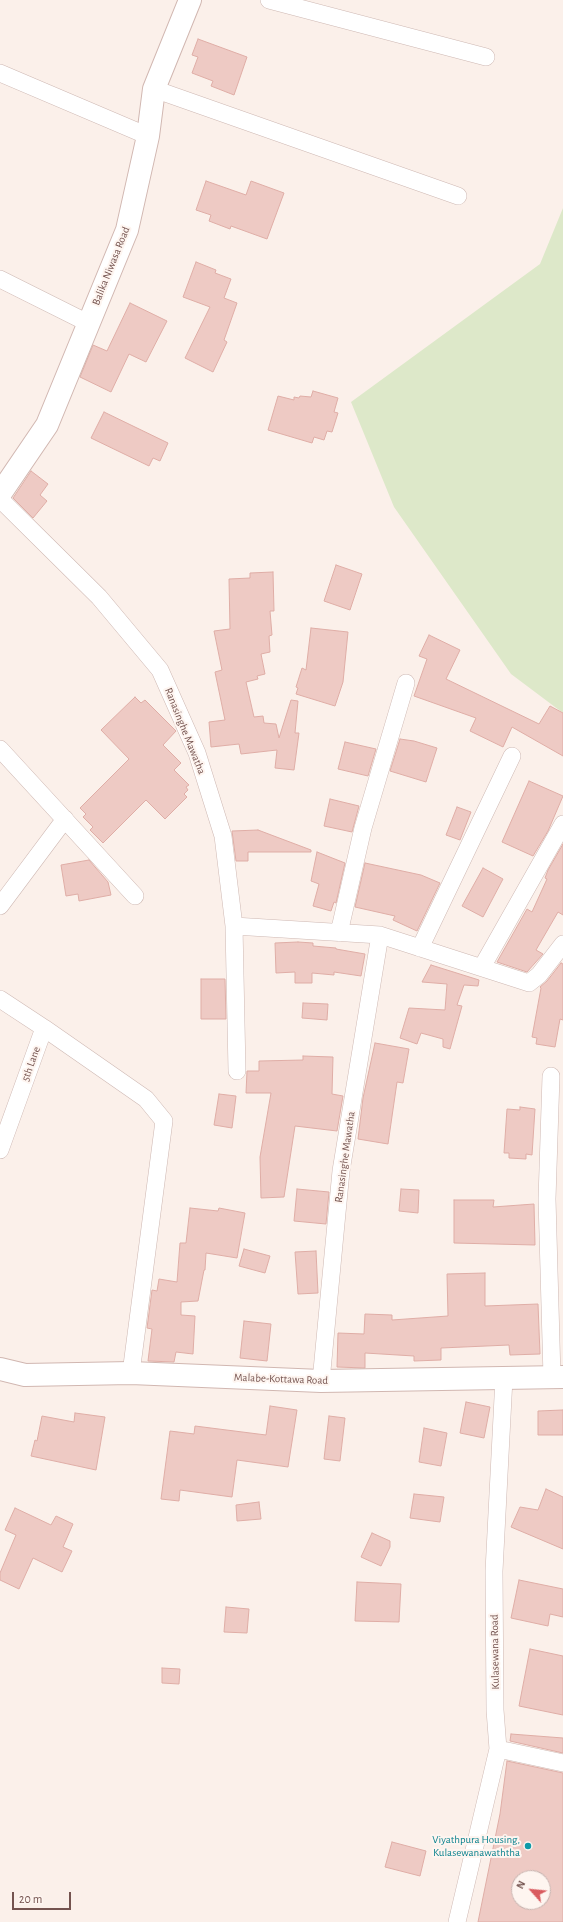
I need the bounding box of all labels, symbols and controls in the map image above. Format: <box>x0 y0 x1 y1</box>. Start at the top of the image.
street label: Balika Niwasa Road <box>89 225 133 307</box>
street label: Ranasinghe Mawatha <box>162 686 208 776</box>
street label: 5th Lane <box>19 1045 43 1083</box>
street label: Ranasinghe Mawatha <box>332 1110 358 1204</box>
street label: Malabe-Kottawa Road <box>234 1371 328 1387</box>
street label: Kulasewana Road <box>488 1614 502 1690</box>
place label: Viyathpura Housing, Kulasewanawaththa <box>432 1833 520 1859</box>
marker: Viyathpura Housing, Kulasewanawaththa <box>523 1841 533 1851</box>
north arrow <box>511 1870 551 1910</box>
text: N <box>514 1879 527 1891</box>
scale bar <box>14 1884 73 1910</box>
text: 20 m <box>19 1893 42 1905</box>

